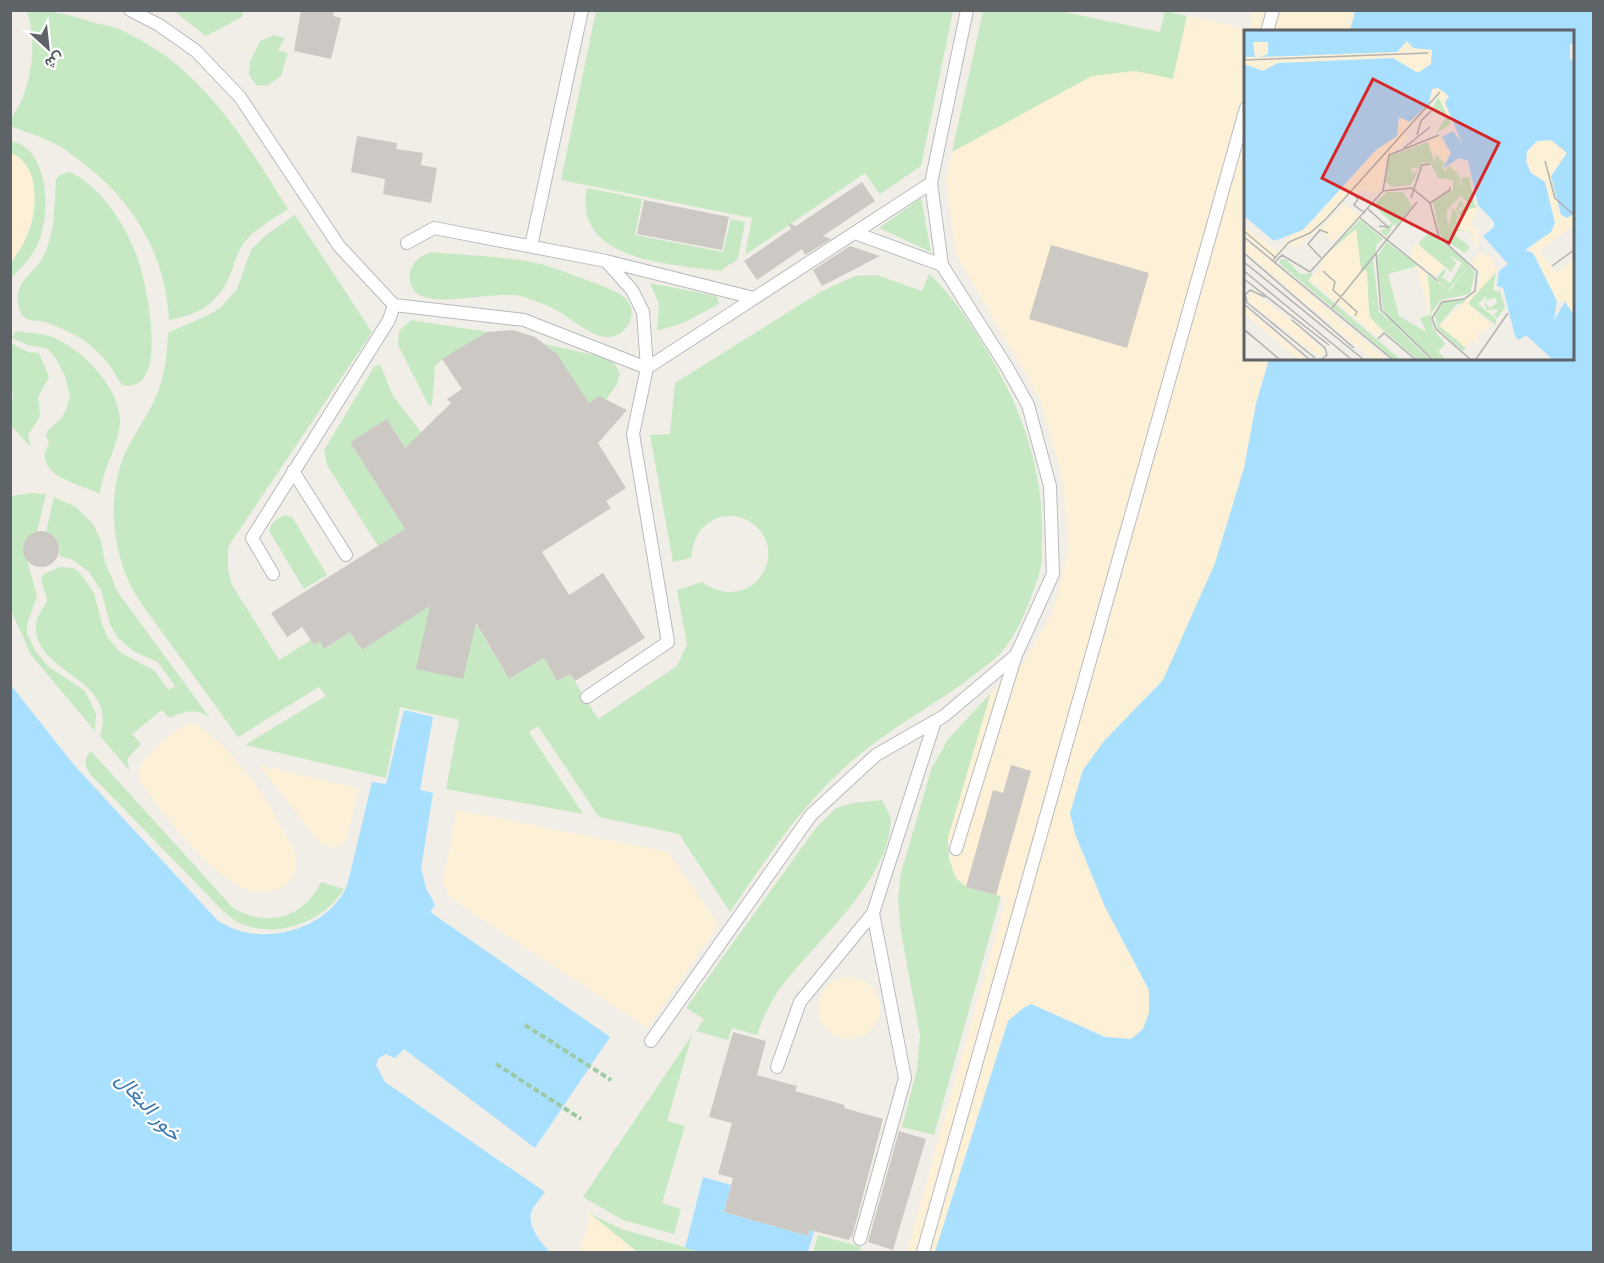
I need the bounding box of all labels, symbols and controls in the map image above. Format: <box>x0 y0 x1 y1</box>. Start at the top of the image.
north arrow <box>18 18 78 78</box>
inset map <box>1244 30 1574 360</box>
text: ش <box>42 48 67 74</box>
water label: خور البغال <box>110 1066 188 1147</box>

